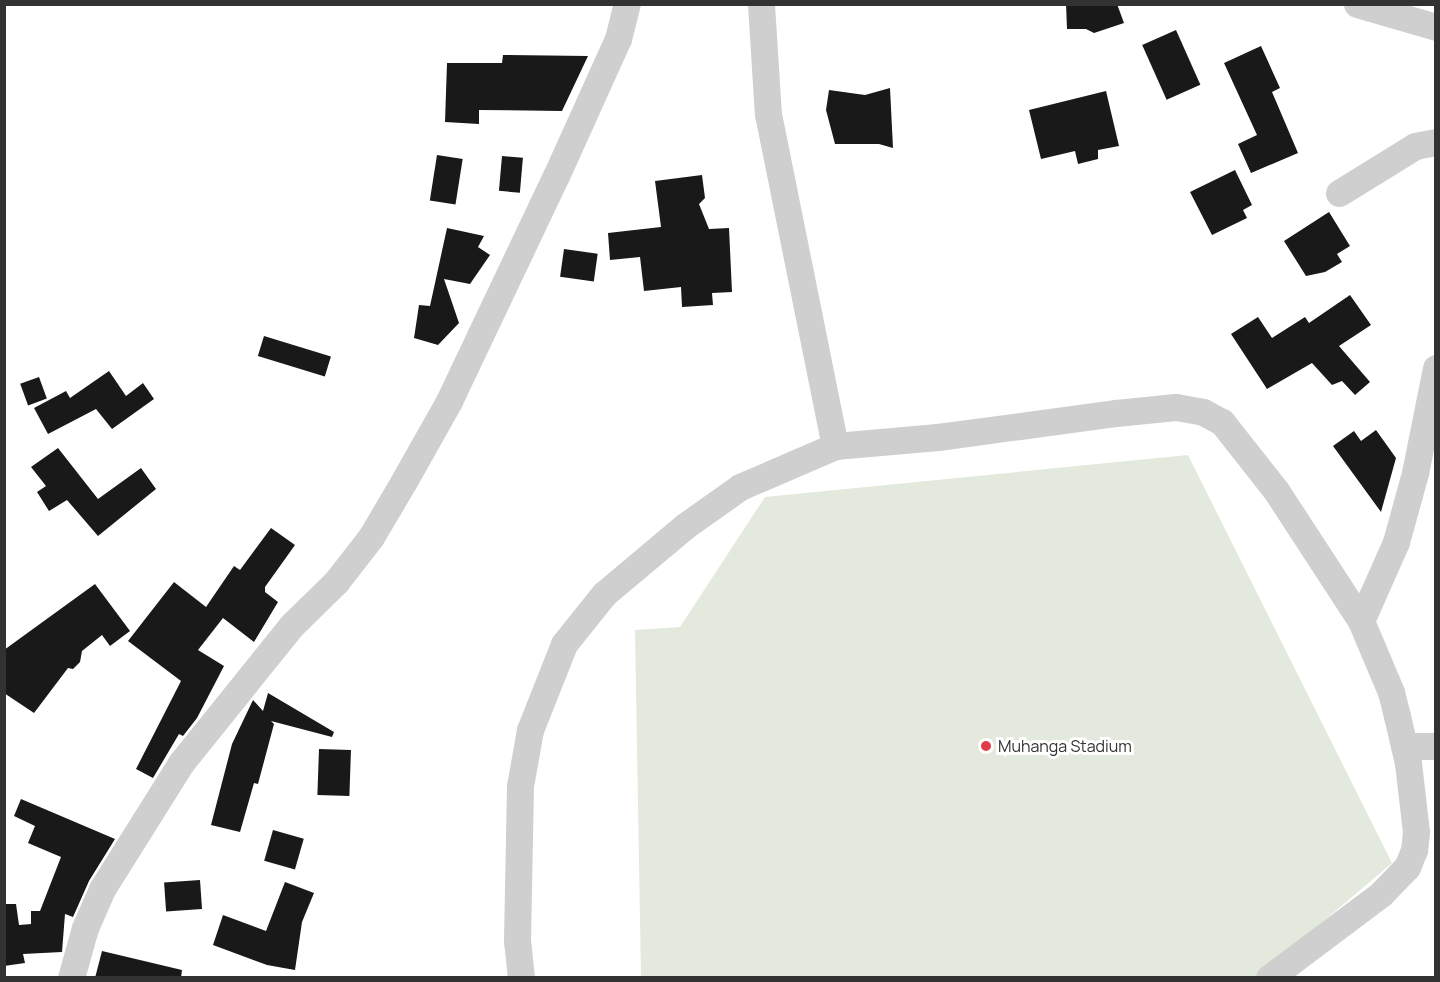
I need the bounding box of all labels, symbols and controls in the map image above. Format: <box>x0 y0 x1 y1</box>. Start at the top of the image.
place label: Muhanga Stadium <box>998 736 1132 756</box>
marker: Muhanga Stadium <box>979 739 993 753</box>

